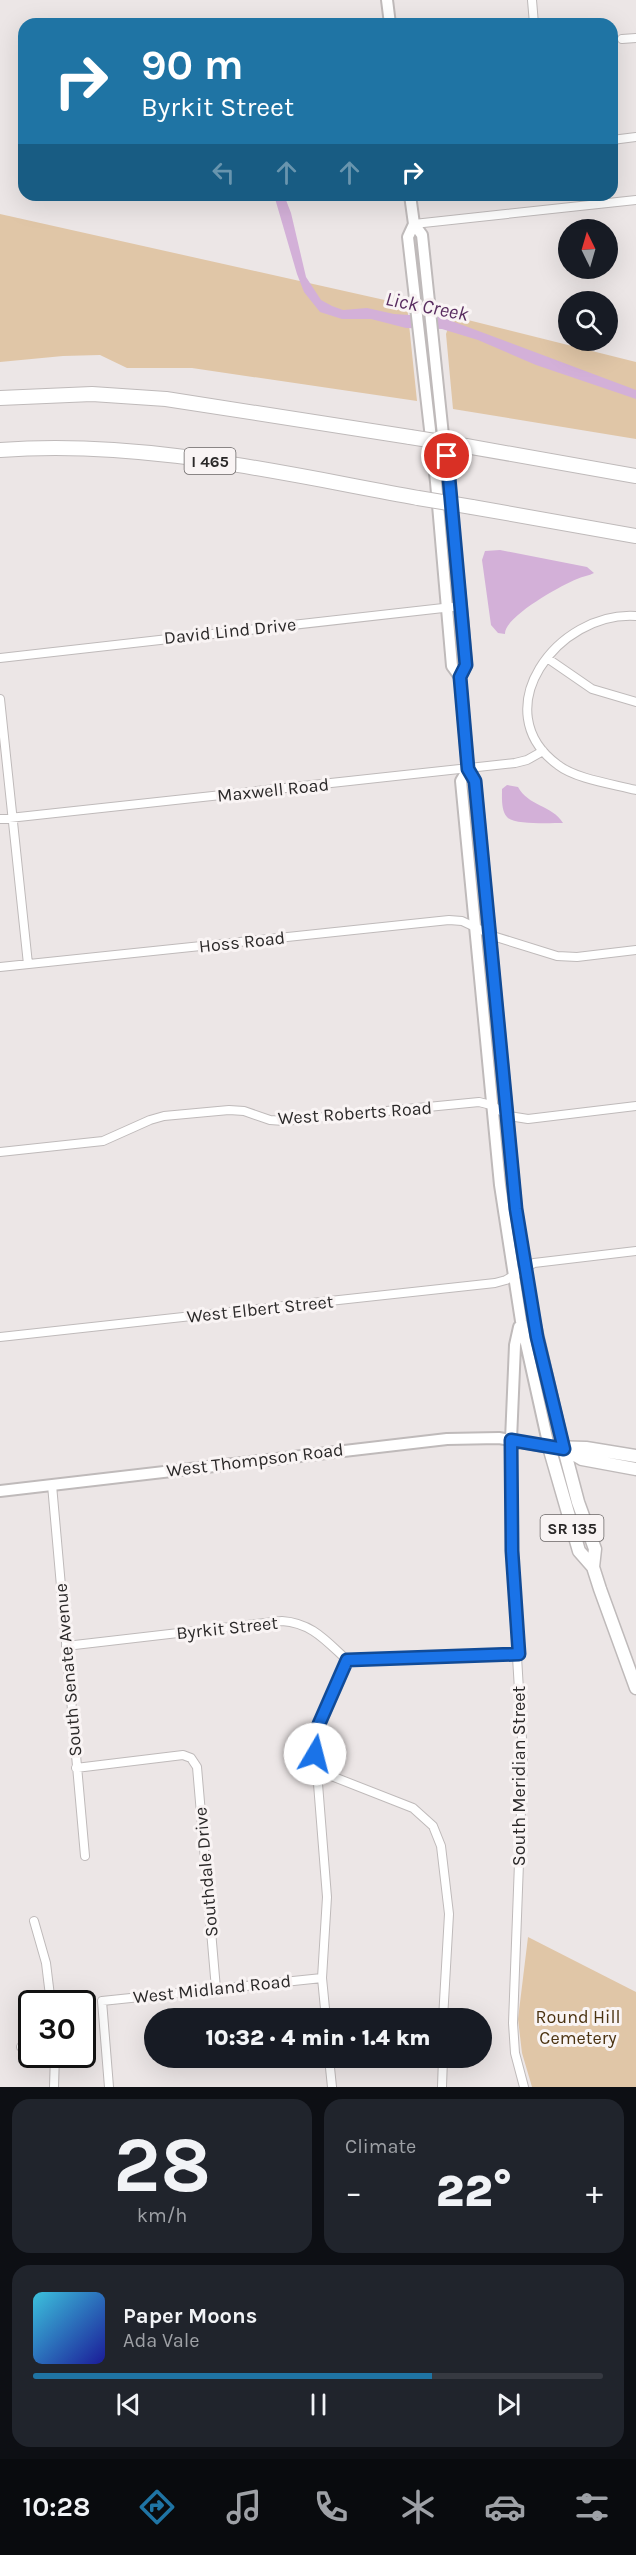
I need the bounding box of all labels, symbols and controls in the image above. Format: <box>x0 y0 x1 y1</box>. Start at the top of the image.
text: 90 m <box>141 40 244 90</box>
icon: right <box>42 42 120 120</box>
text: Byrkit Street <box>141 91 294 123</box>
icon: left <box>207 156 240 189</box>
icon: ahead <box>270 156 303 189</box>
icon: ahead <box>333 156 366 189</box>
icon: right <box>396 156 429 189</box>
north arrow <box>558 219 618 279</box>
map controls <box>558 219 618 351</box>
water label: Lick Creek <box>383 287 471 326</box>
button: search <box>558 291 618 351</box>
pin <box>421 430 472 481</box>
icon: arrive <box>430 439 463 472</box>
road number: I 465 <box>184 448 236 474</box>
street label: David Lind Drive <box>163 613 297 649</box>
street label: Maxwell Road <box>216 773 330 807</box>
street label: Hoss Road <box>198 927 286 957</box>
street label: West Roberts Road <box>277 1097 433 1129</box>
street label: West Elbert Street <box>186 1290 335 1328</box>
street label: West Thompson Road <box>165 1438 345 1482</box>
road number: SR 135 <box>540 1515 604 1541</box>
street label: South Senate Avenue <box>49 1582 87 1758</box>
street label: Byrkit Street <box>175 1612 279 1644</box>
street label: South Meridian Street <box>508 1686 530 1866</box>
position arrow <box>283 1722 347 1786</box>
street label: Southdale Drive <box>189 1806 223 1938</box>
street label: West Midland Road <box>132 1970 292 2008</box>
speed limit sign: 30 <box>18 1990 96 2068</box>
park label: Round Hill Cemetery <box>535 2006 621 2049</box>
text: 10:32 · 4 min · 1.4 km <box>205 2025 431 2051</box>
text: 28 <box>113 2119 211 2211</box>
text: Climate <box>345 2135 416 2158</box>
text: 22° <box>436 2165 512 2217</box>
text: − <box>345 2173 362 2211</box>
text: + <box>586 2173 603 2211</box>
text: km/h <box>137 2204 187 2227</box>
text: Paper Moons <box>123 2303 257 2329</box>
text: Ada Vale <box>123 2329 200 2352</box>
icon: previous <box>112 2388 145 2421</box>
icon: pause <box>302 2388 335 2421</box>
icon: next <box>492 2388 525 2421</box>
icon: directions <box>136 2486 178 2528</box>
icon: music <box>223 2486 265 2528</box>
icon: phone <box>310 2486 352 2528</box>
icon: climate <box>397 2486 439 2528</box>
icon: car <box>484 2486 526 2528</box>
icon: filters <box>571 2486 613 2528</box>
text: 10:28 <box>23 2491 90 2523</box>

